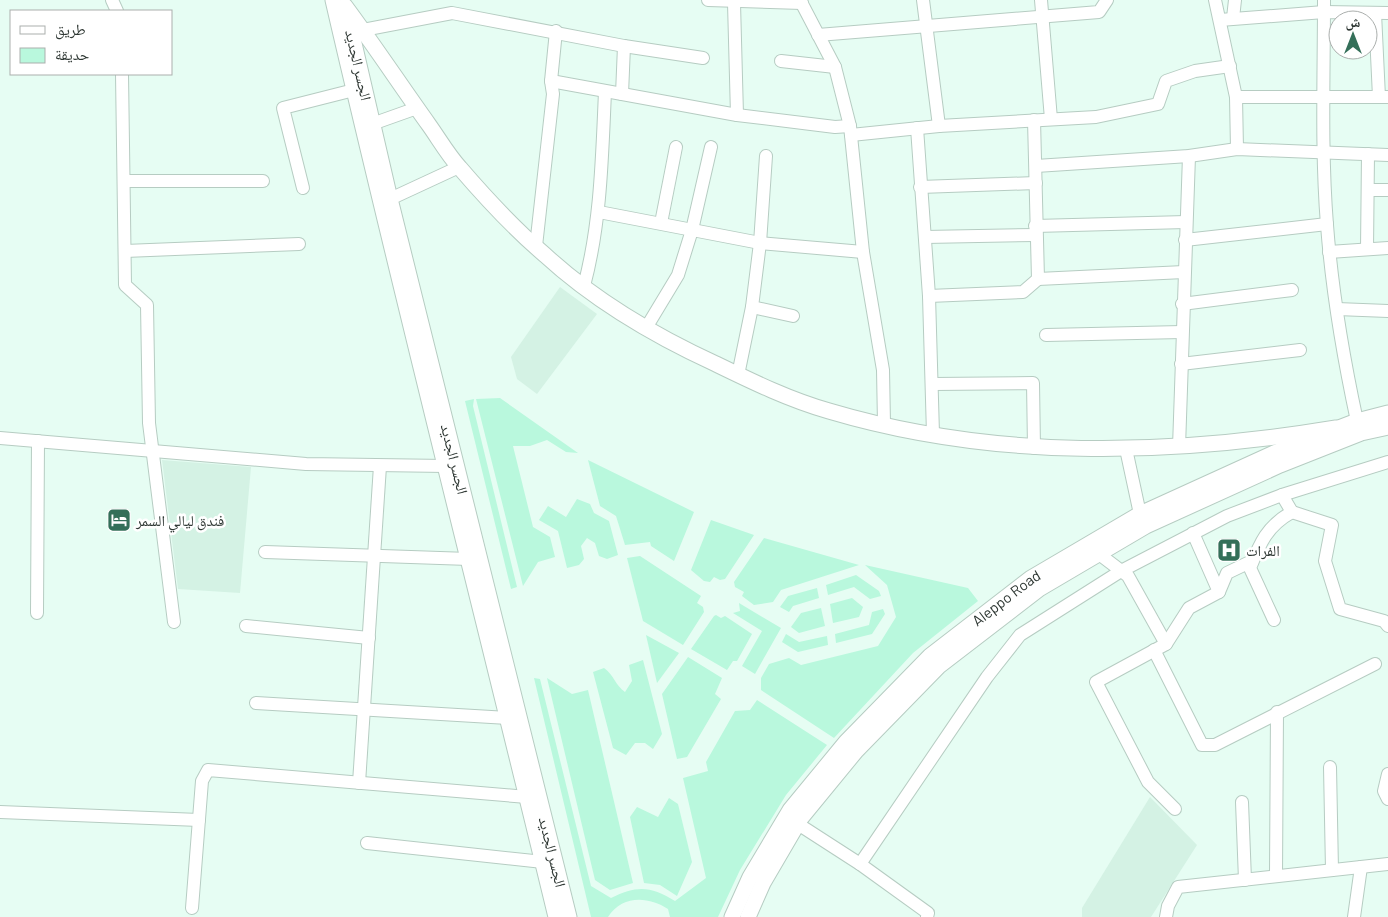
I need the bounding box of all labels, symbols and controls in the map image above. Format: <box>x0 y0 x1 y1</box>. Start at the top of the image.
legend <box>10 10 172 75</box>
north arrow <box>1328 10 1378 60</box>
text: ش <box>1346 13 1361 31</box>
text: طريق <box>55 20 86 40</box>
street label: الجسر الجديد <box>341 28 376 102</box>
text: حديقة <box>55 45 90 63</box>
street label: الجسر الجديد <box>437 422 472 496</box>
hotel icon: فندق ليالي السمر <box>106 507 132 533</box>
place label: فندق ليالي السمر <box>135 511 224 533</box>
hospital icon: الفرات <box>1216 537 1242 563</box>
place label: الفرات <box>1246 541 1280 560</box>
street label: Aleppo Road <box>968 566 1043 629</box>
street label: الجسر الجديد <box>535 815 570 889</box>

